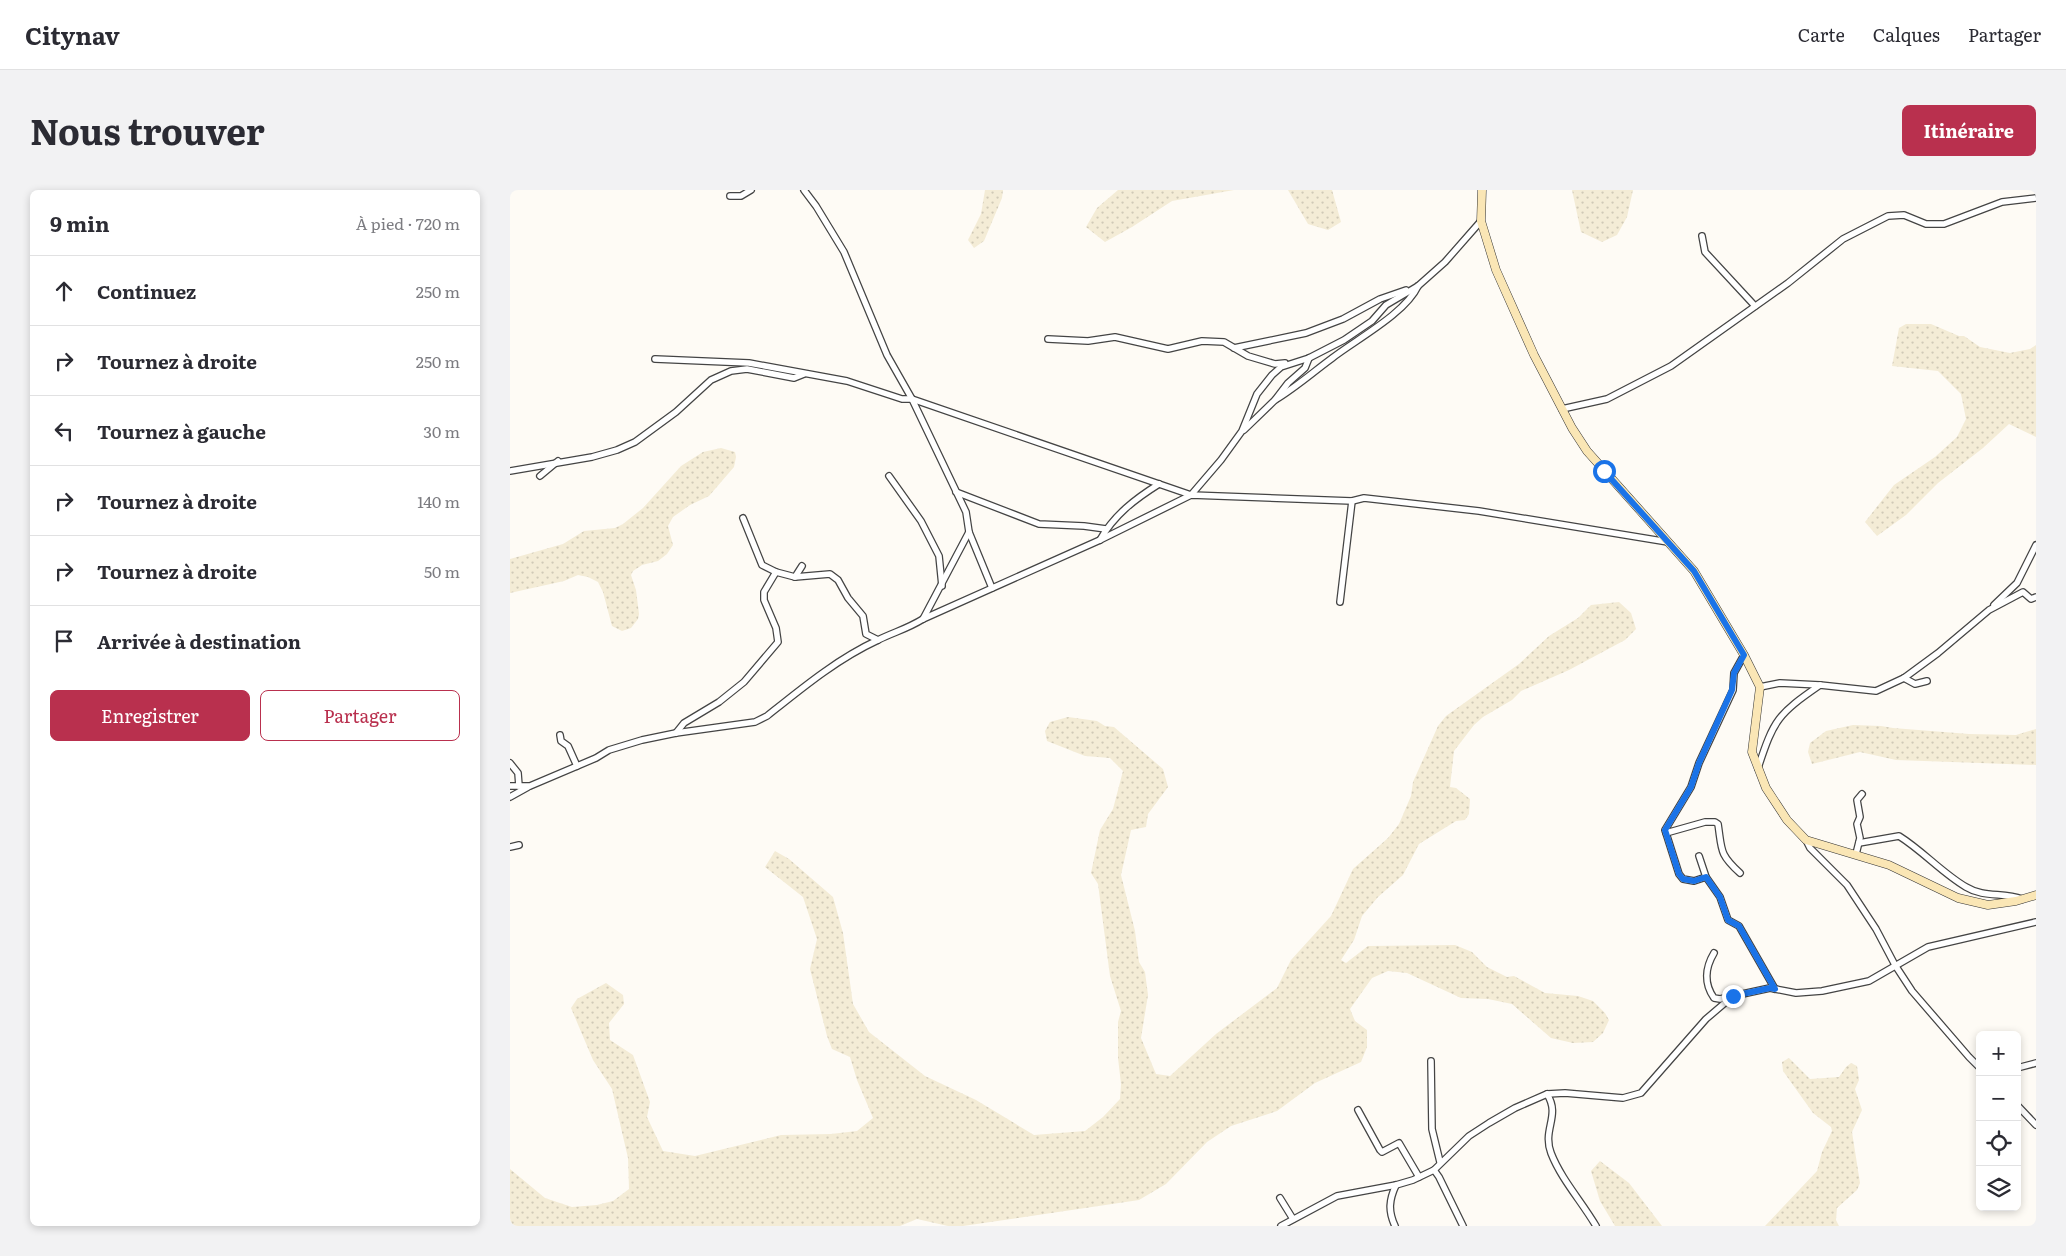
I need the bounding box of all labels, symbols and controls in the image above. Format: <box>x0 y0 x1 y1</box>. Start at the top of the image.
text: Citynav <box>25 17 120 52</box>
text: Carte <box>1798 21 1845 48</box>
text: Calques <box>1873 21 1940 48</box>
text: Partager <box>1968 21 2041 48</box>
text: Nous trouver <box>30 104 265 156</box>
button: Itinéraire <box>1902 105 2036 156</box>
text: 9 min <box>50 207 110 238</box>
text: À pied · 720 m <box>356 211 460 235</box>
icon: ahead <box>50 277 78 305</box>
text: Continuez <box>97 277 196 305</box>
text: 250 m <box>416 279 460 303</box>
icon: right <box>50 347 78 375</box>
text: Tournez à droite <box>97 347 257 375</box>
text: 250 m <box>416 349 460 373</box>
icon: left <box>50 417 78 445</box>
text: Tournez à gauche <box>97 417 266 445</box>
text: 30 m <box>423 419 460 443</box>
route start <box>1593 460 1616 483</box>
icon: right <box>50 487 78 515</box>
text: Tournez à droite <box>97 487 257 515</box>
text: 140 m <box>417 489 460 513</box>
icon: right <box>50 557 78 585</box>
text: Tournez à droite <box>97 557 257 585</box>
text: 50 m <box>424 559 460 583</box>
icon: arrive <box>50 627 78 655</box>
text: Arrivée à destination <box>97 627 301 655</box>
button: Enregistrer <box>50 690 250 741</box>
button: Partager <box>260 690 460 741</box>
route end <box>1722 985 1745 1008</box>
map controls <box>1976 1031 2021 1211</box>
button: + <box>1976 1031 2021 1076</box>
button: − <box>1976 1076 2021 1121</box>
button: locate <box>1976 1121 2021 1166</box>
button: layers <box>1976 1166 2021 1211</box>

